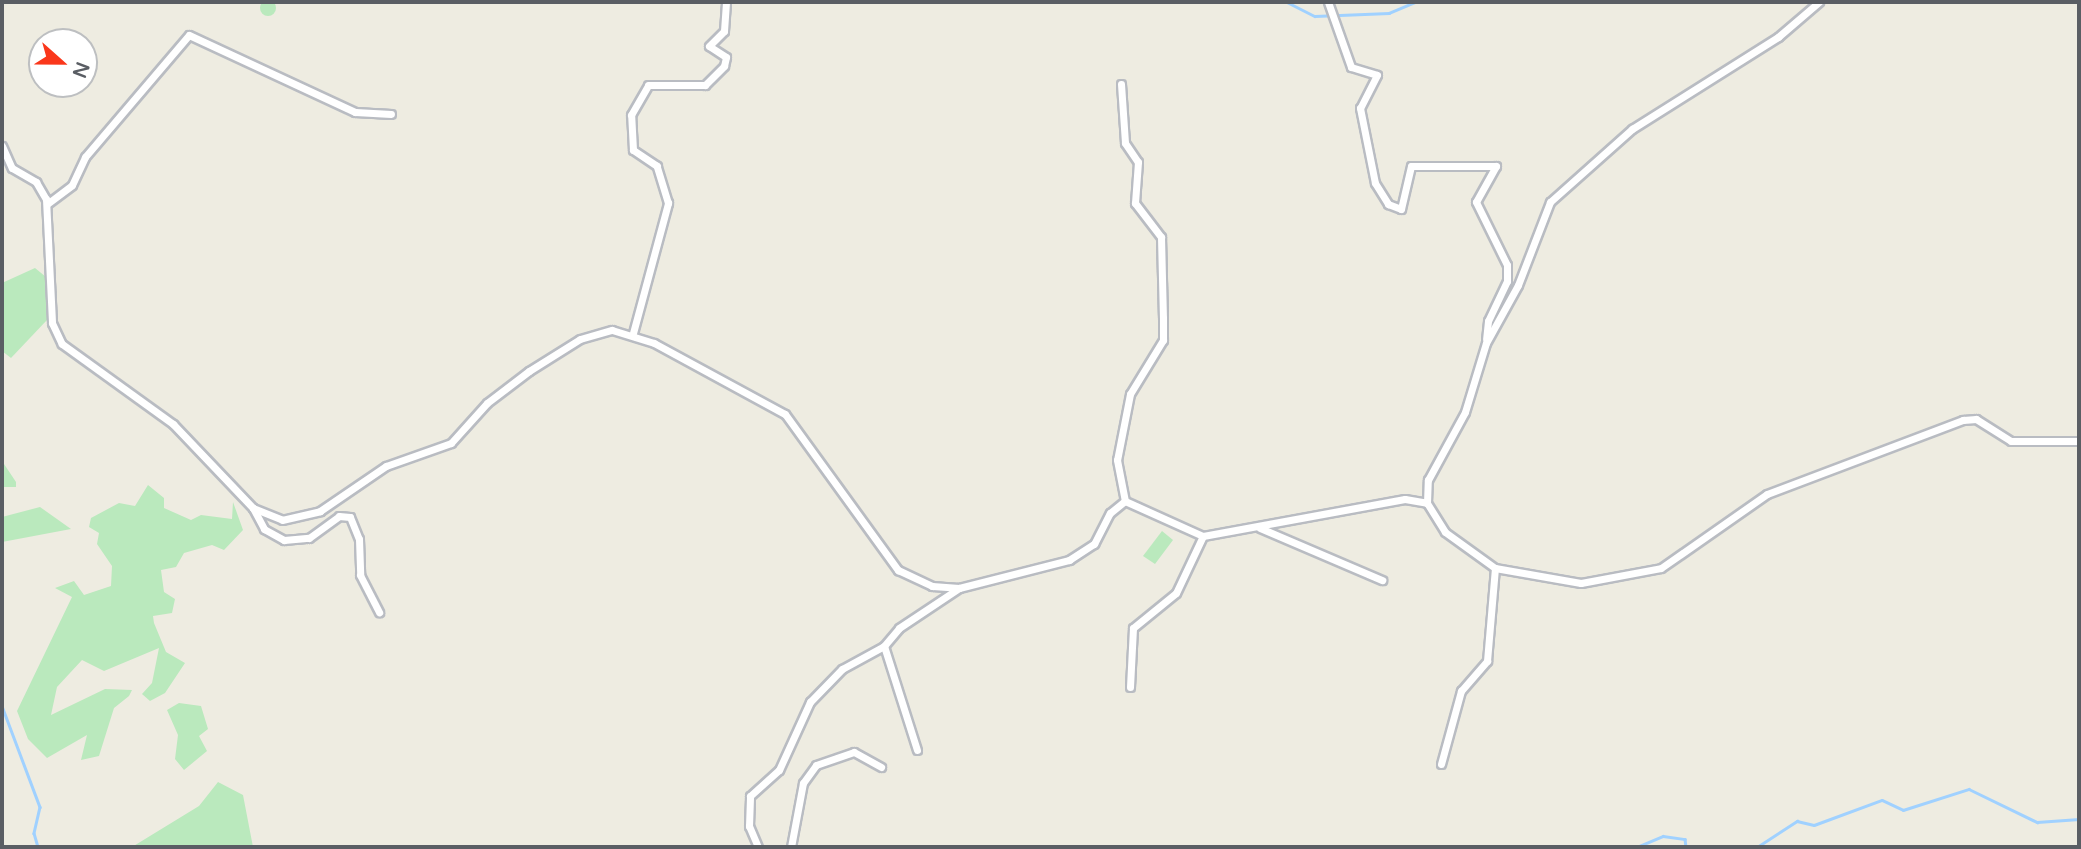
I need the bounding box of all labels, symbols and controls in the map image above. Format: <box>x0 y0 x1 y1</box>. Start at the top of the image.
north arrow <box>28 28 98 98</box>
text: N <box>68 59 94 81</box>

